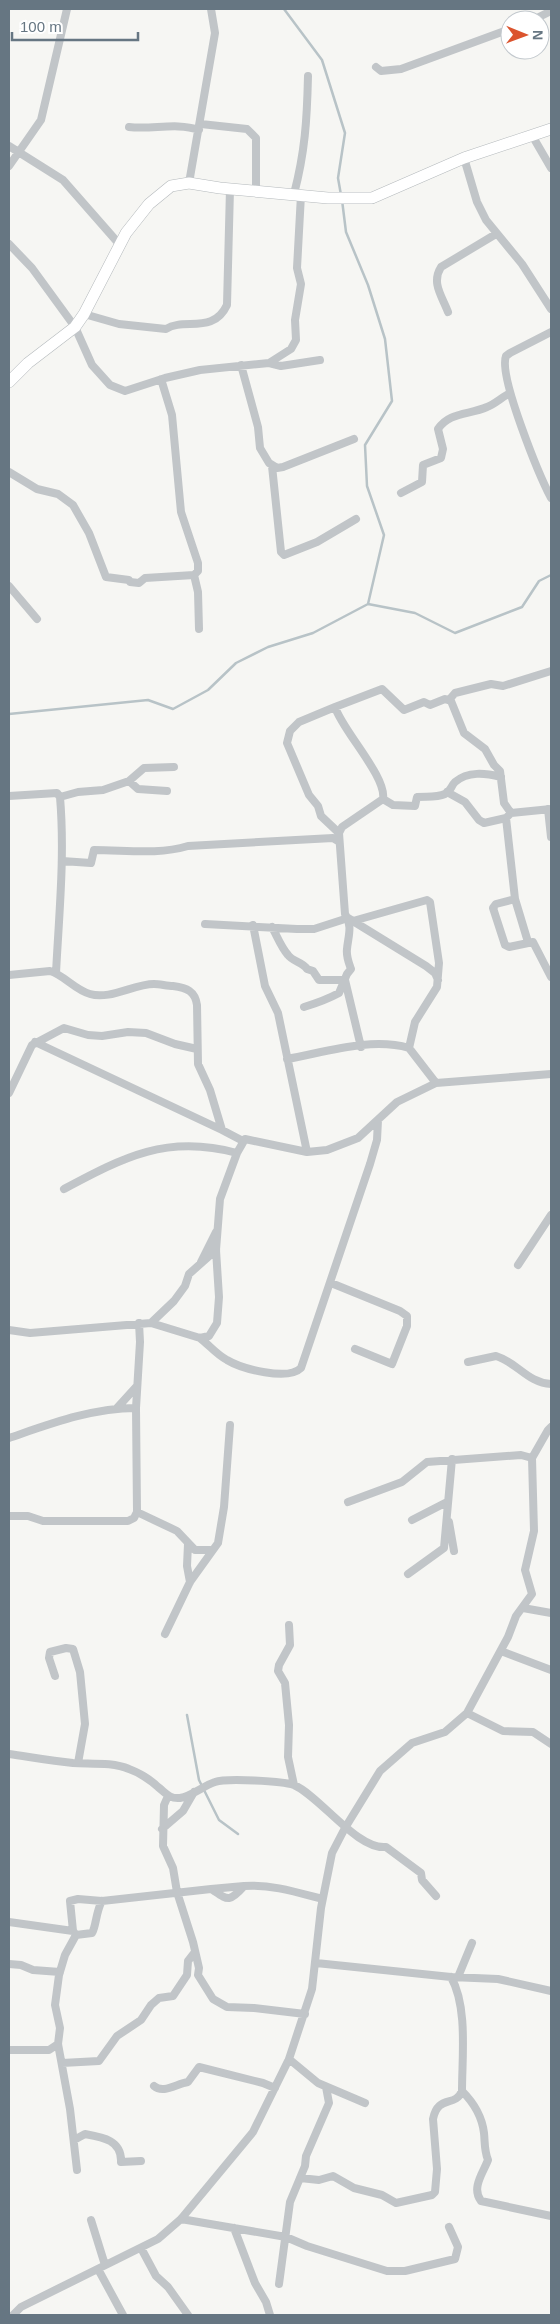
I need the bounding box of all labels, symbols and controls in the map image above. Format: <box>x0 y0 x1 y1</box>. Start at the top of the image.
scale bar <box>12 10 139 42</box>
north arrow <box>500 10 550 60</box>
text: 100 m <box>20 18 62 35</box>
text: N <box>530 30 546 40</box>

